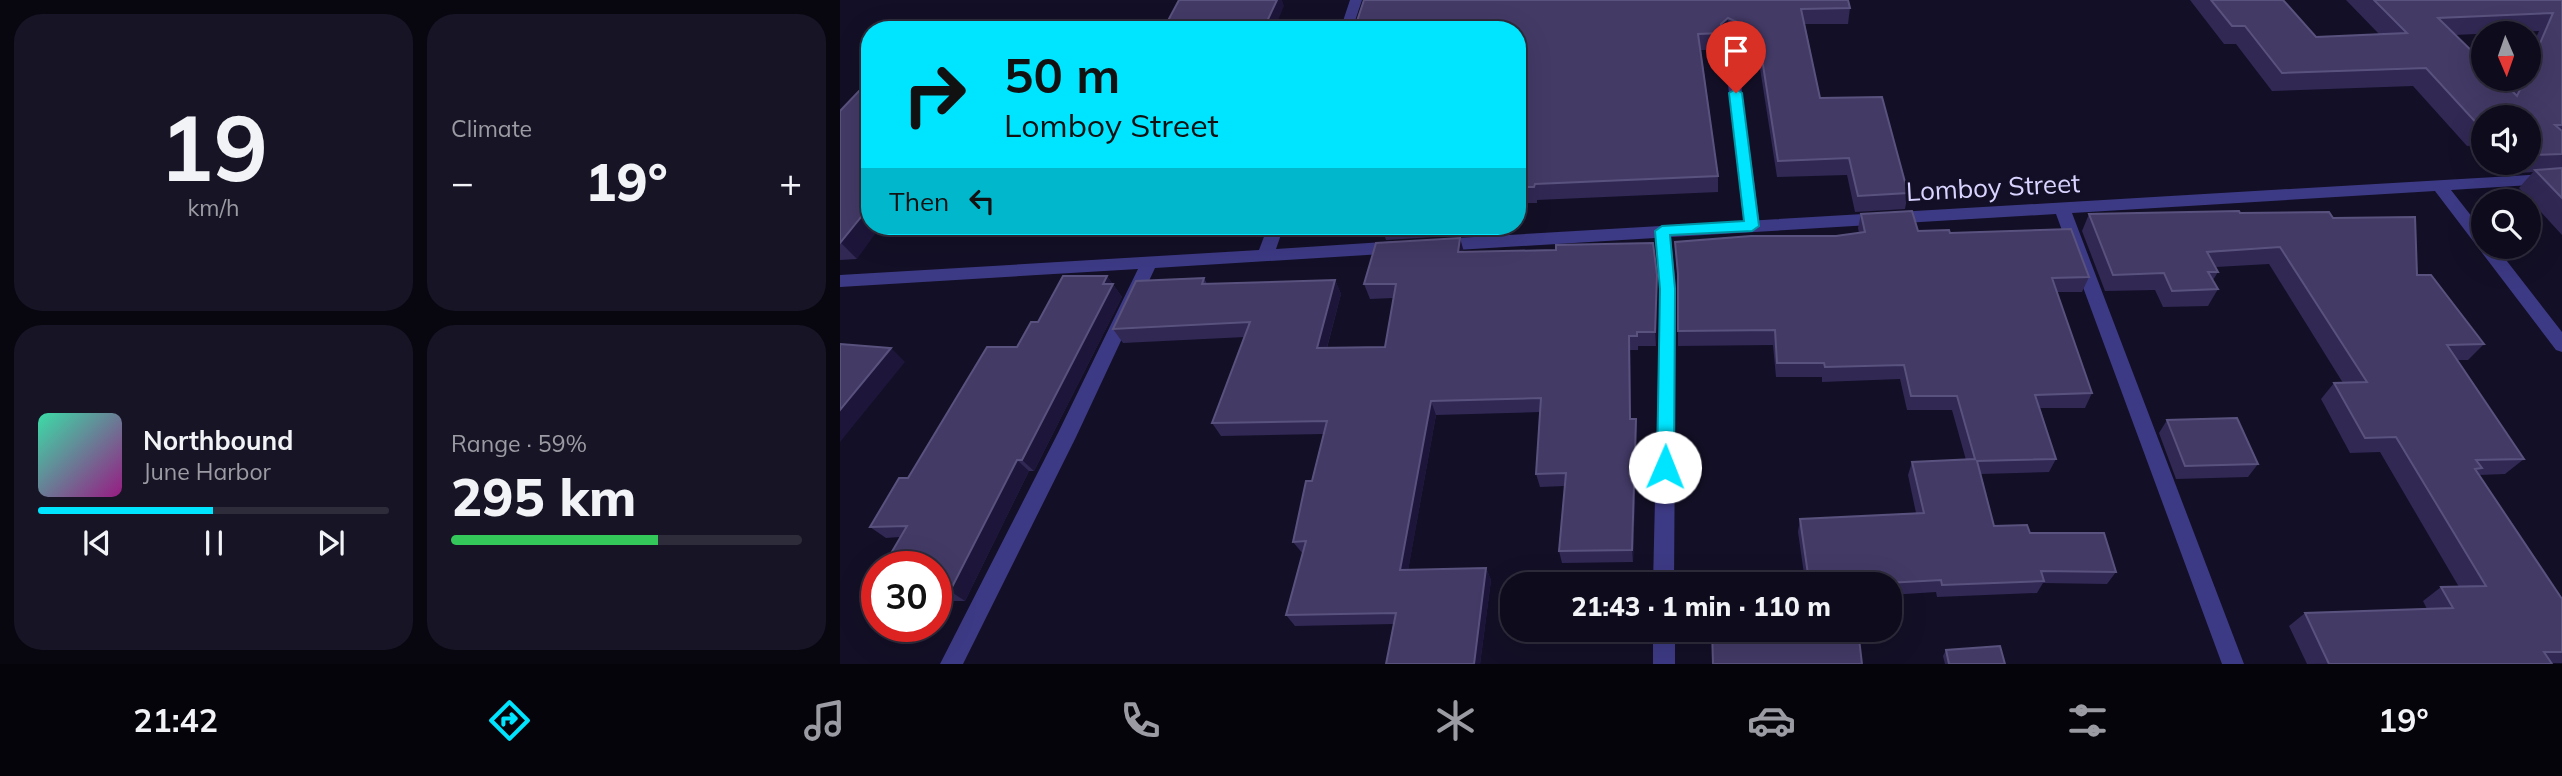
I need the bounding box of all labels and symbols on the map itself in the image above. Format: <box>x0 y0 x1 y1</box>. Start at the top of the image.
pin <box>1706 21 1766 93</box>
north arrow <box>2471 21 2541 91</box>
street label: Lomboy Street <box>1905 166 2081 208</box>
position arrow <box>1628 430 1702 504</box>
speed limit sign: 30 <box>861 551 952 642</box>

